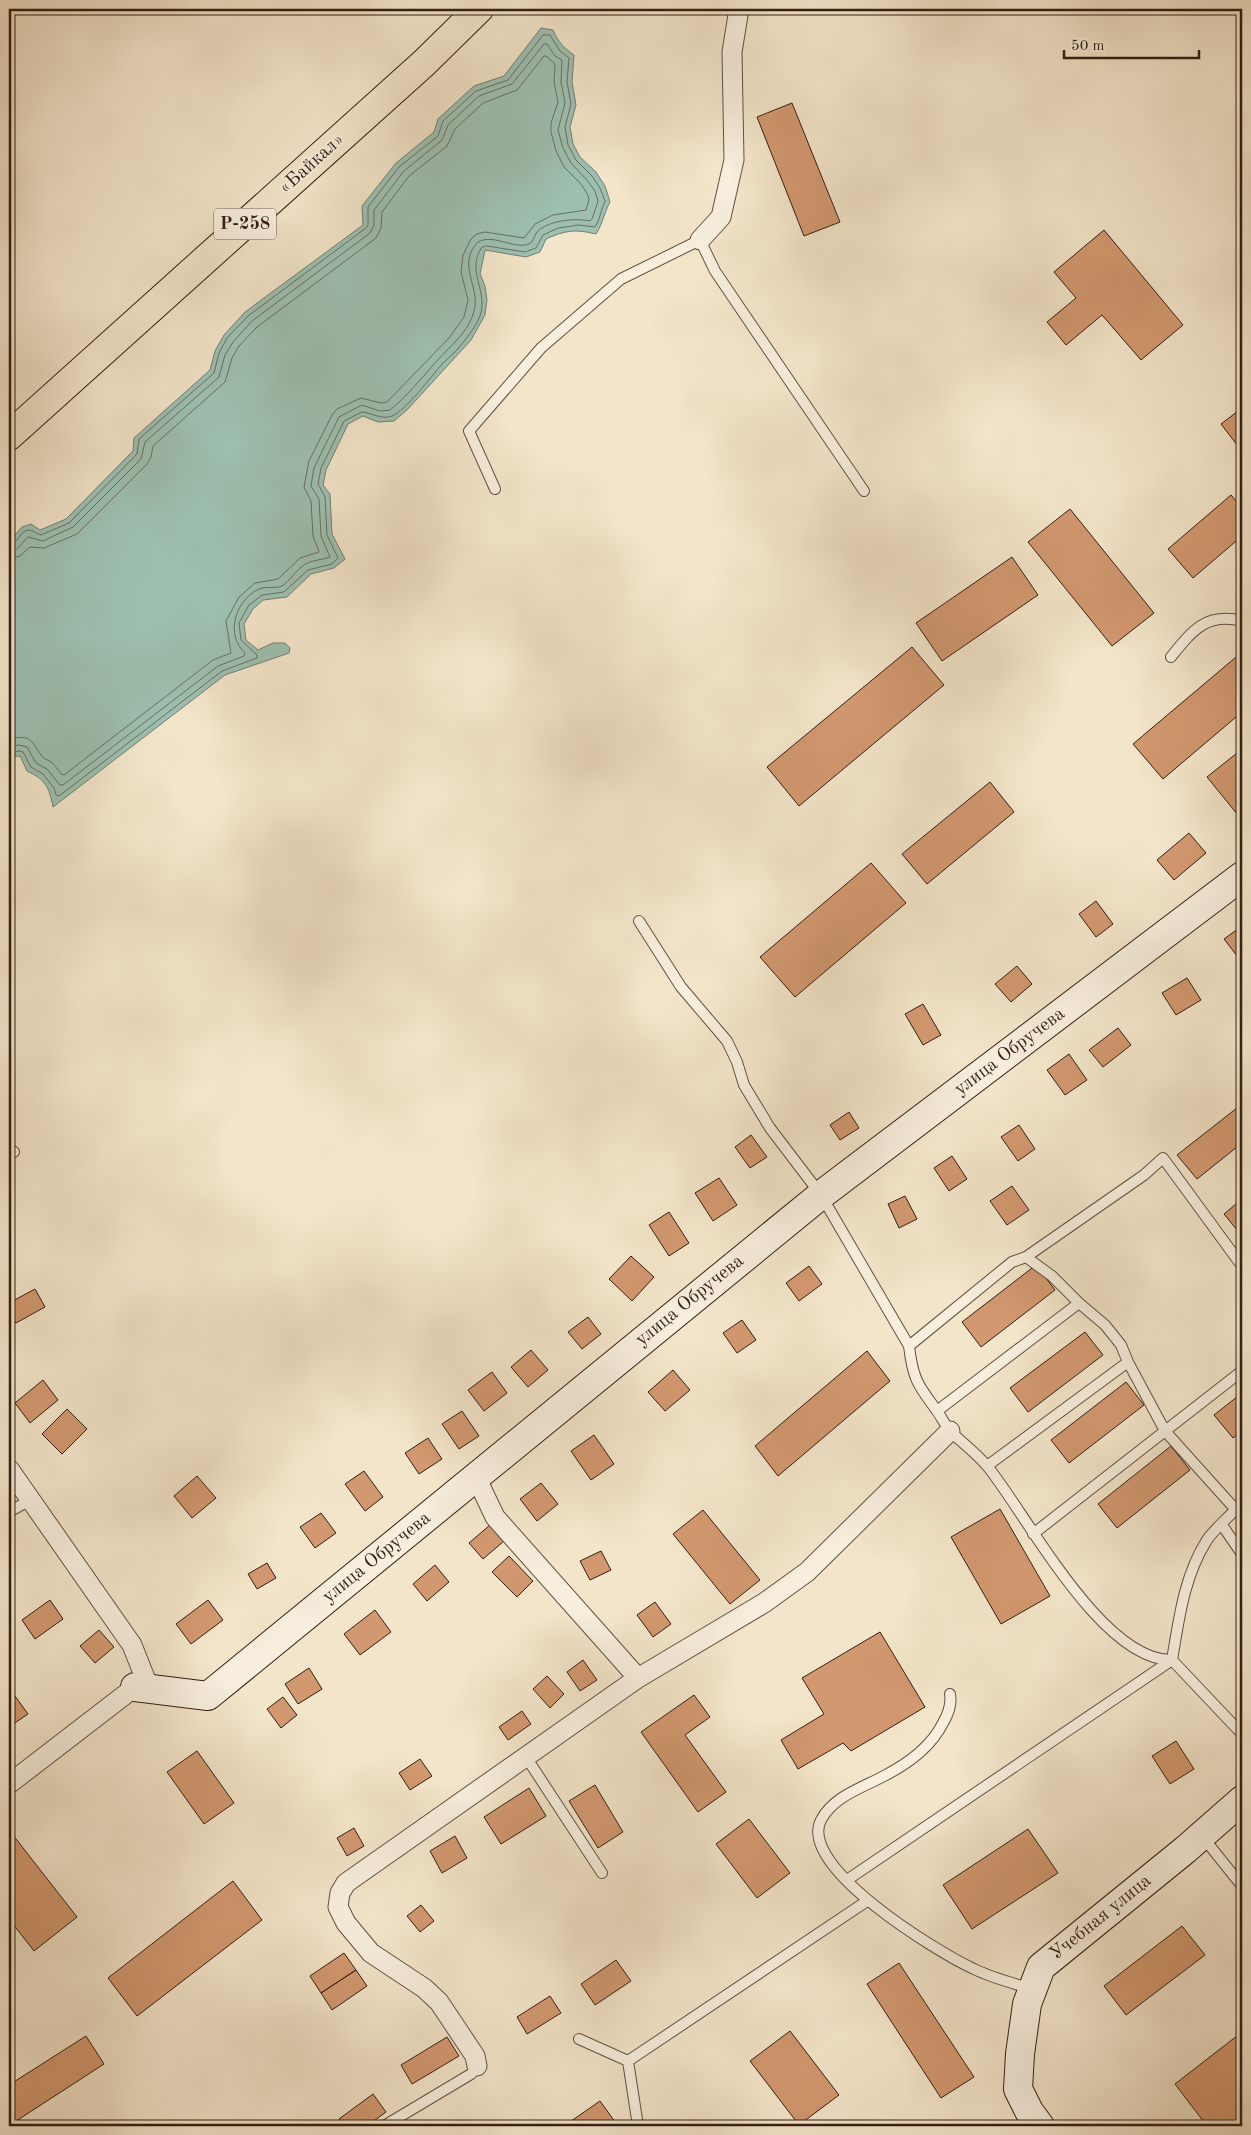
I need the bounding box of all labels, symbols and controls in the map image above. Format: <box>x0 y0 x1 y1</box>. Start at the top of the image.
scale bar <box>1064 28 1198 60</box>
text: 50 m <box>1071 39 1105 54</box>
street label: «Байкал» <box>276 130 348 198</box>
road number: Р-258 <box>214 208 276 240</box>
street label: улица Обручева <box>951 1004 1069 1100</box>
street label: улица Обручева <box>632 1251 748 1350</box>
street label: улица Обручева <box>319 1508 435 1607</box>
street label: Учебная улица <box>1047 1871 1156 1964</box>

